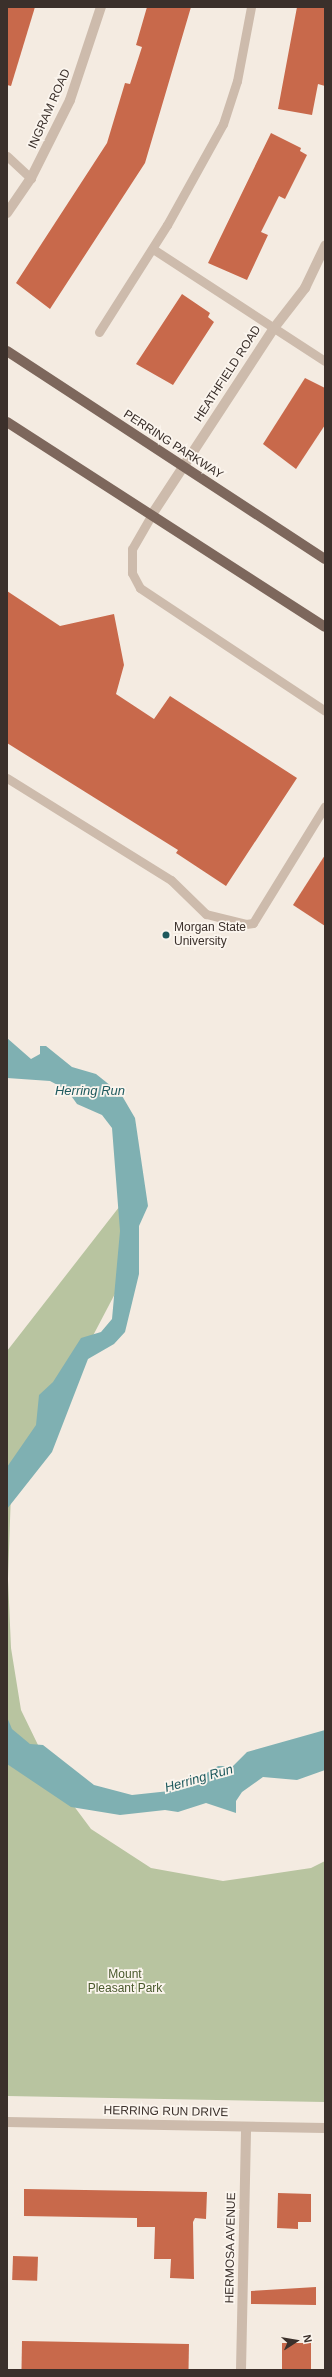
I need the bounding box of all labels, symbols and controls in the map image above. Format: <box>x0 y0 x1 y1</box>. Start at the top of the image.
street label: INGRAM ROAD <box>26 67 74 151</box>
street label: HEATHFIELD ROAD <box>192 323 264 425</box>
street label: PERRING PARKWAY <box>121 407 225 483</box>
place label: Morgan State University <box>174 921 246 949</box>
marker: Morgan State University <box>161 930 171 940</box>
water label: Herring Run <box>55 1083 125 1099</box>
water label: Herring Run <box>163 1762 235 1796</box>
park label: Mount Pleasant Park <box>88 1968 162 1996</box>
street label: HERRING RUN DRIVE <box>104 2104 228 2120</box>
street label: HERMOSA AVENUE <box>223 2192 239 2304</box>
north arrow <box>276 2321 316 2361</box>
text: N <box>301 2333 314 2344</box>

